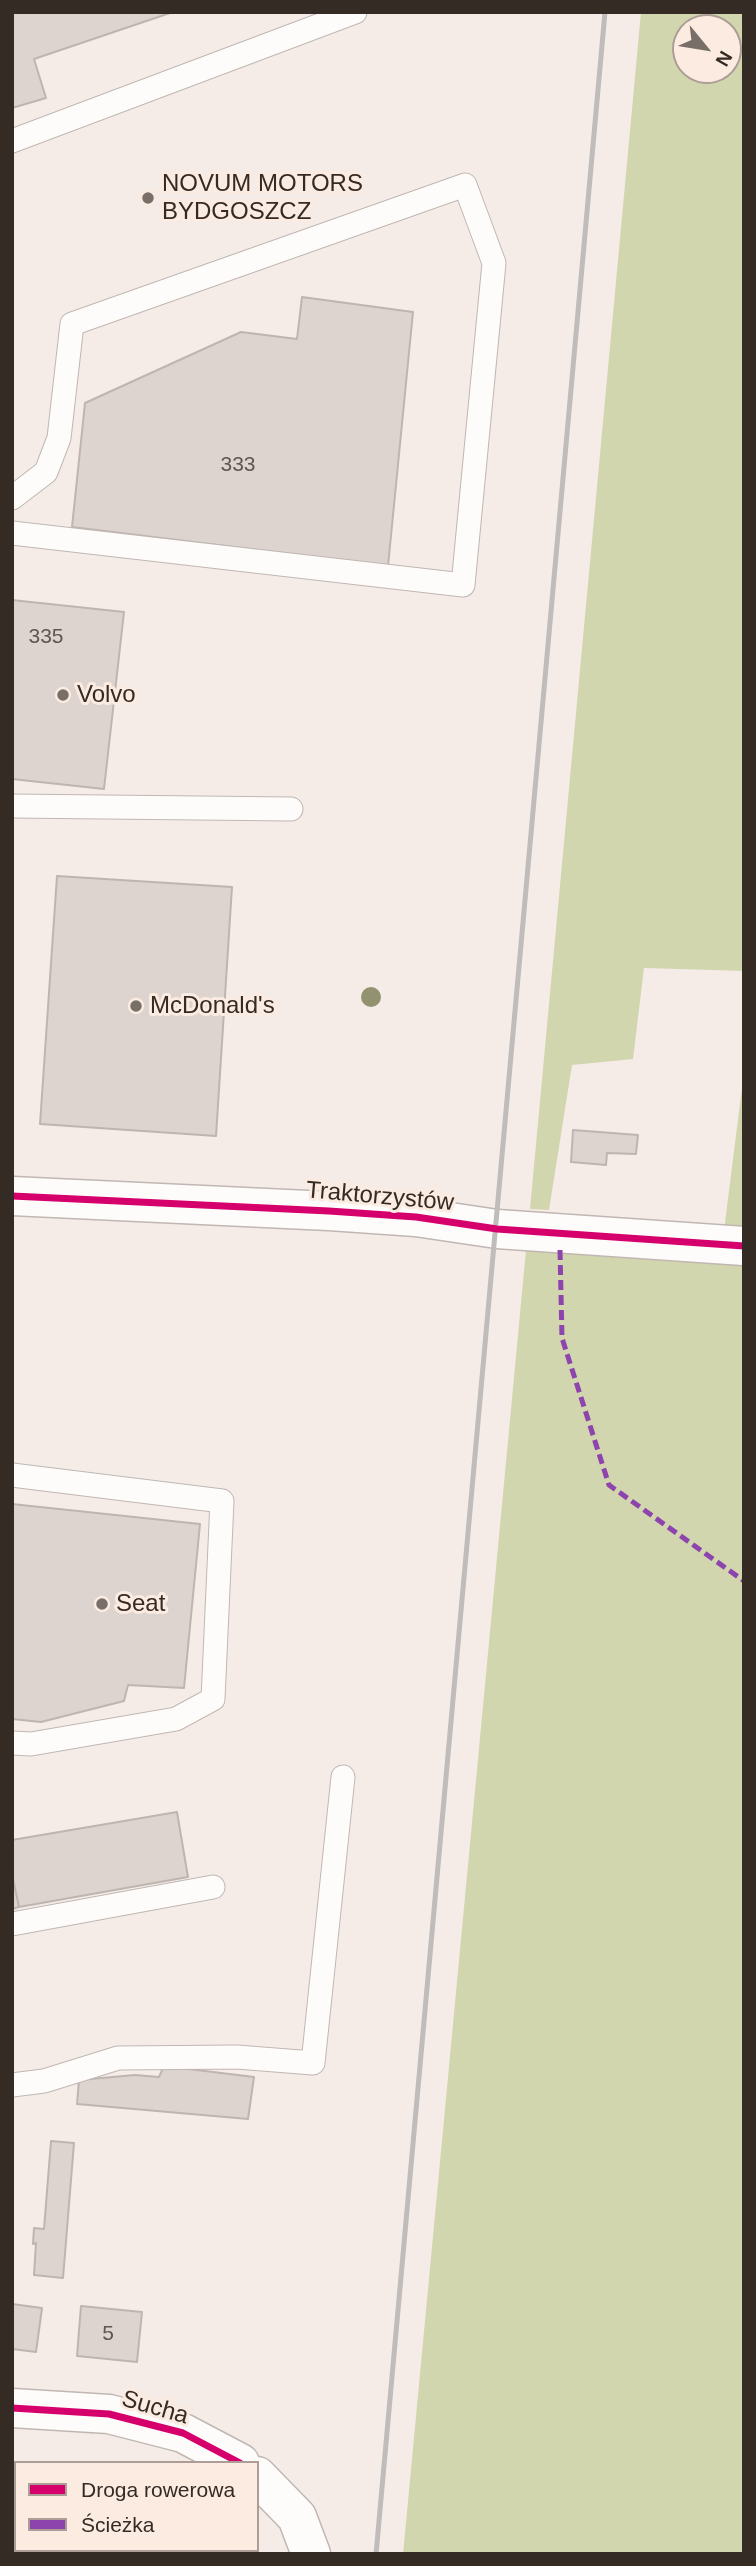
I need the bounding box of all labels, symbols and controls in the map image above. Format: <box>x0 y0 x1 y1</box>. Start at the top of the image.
north arrow <box>672 14 742 84</box>
text: N <box>711 48 736 70</box>
place label: NOVUM MOTORS BYDGOSZCZ <box>162 170 363 226</box>
marker: NOVUM MOTORS BYDGOSZCZ <box>140 190 156 206</box>
house number: 333 <box>220 452 256 478</box>
house number: 335 <box>28 624 64 650</box>
place label: Volvo <box>77 681 136 709</box>
marker: Volvo <box>55 687 71 703</box>
place label: McDonald's <box>150 992 275 1020</box>
marker: McDonald's <box>128 998 144 1014</box>
street label: Traktorzystów <box>305 1176 455 1218</box>
place label: Seat <box>116 1590 165 1618</box>
marker: Seat <box>94 1596 110 1612</box>
house number: 5 <box>102 2321 114 2347</box>
street label: Sucha <box>118 2385 192 2431</box>
legend <box>14 2461 259 2552</box>
text: Droga rowerowa <box>81 2478 235 2501</box>
text: Ścieżka <box>81 2513 155 2536</box>

